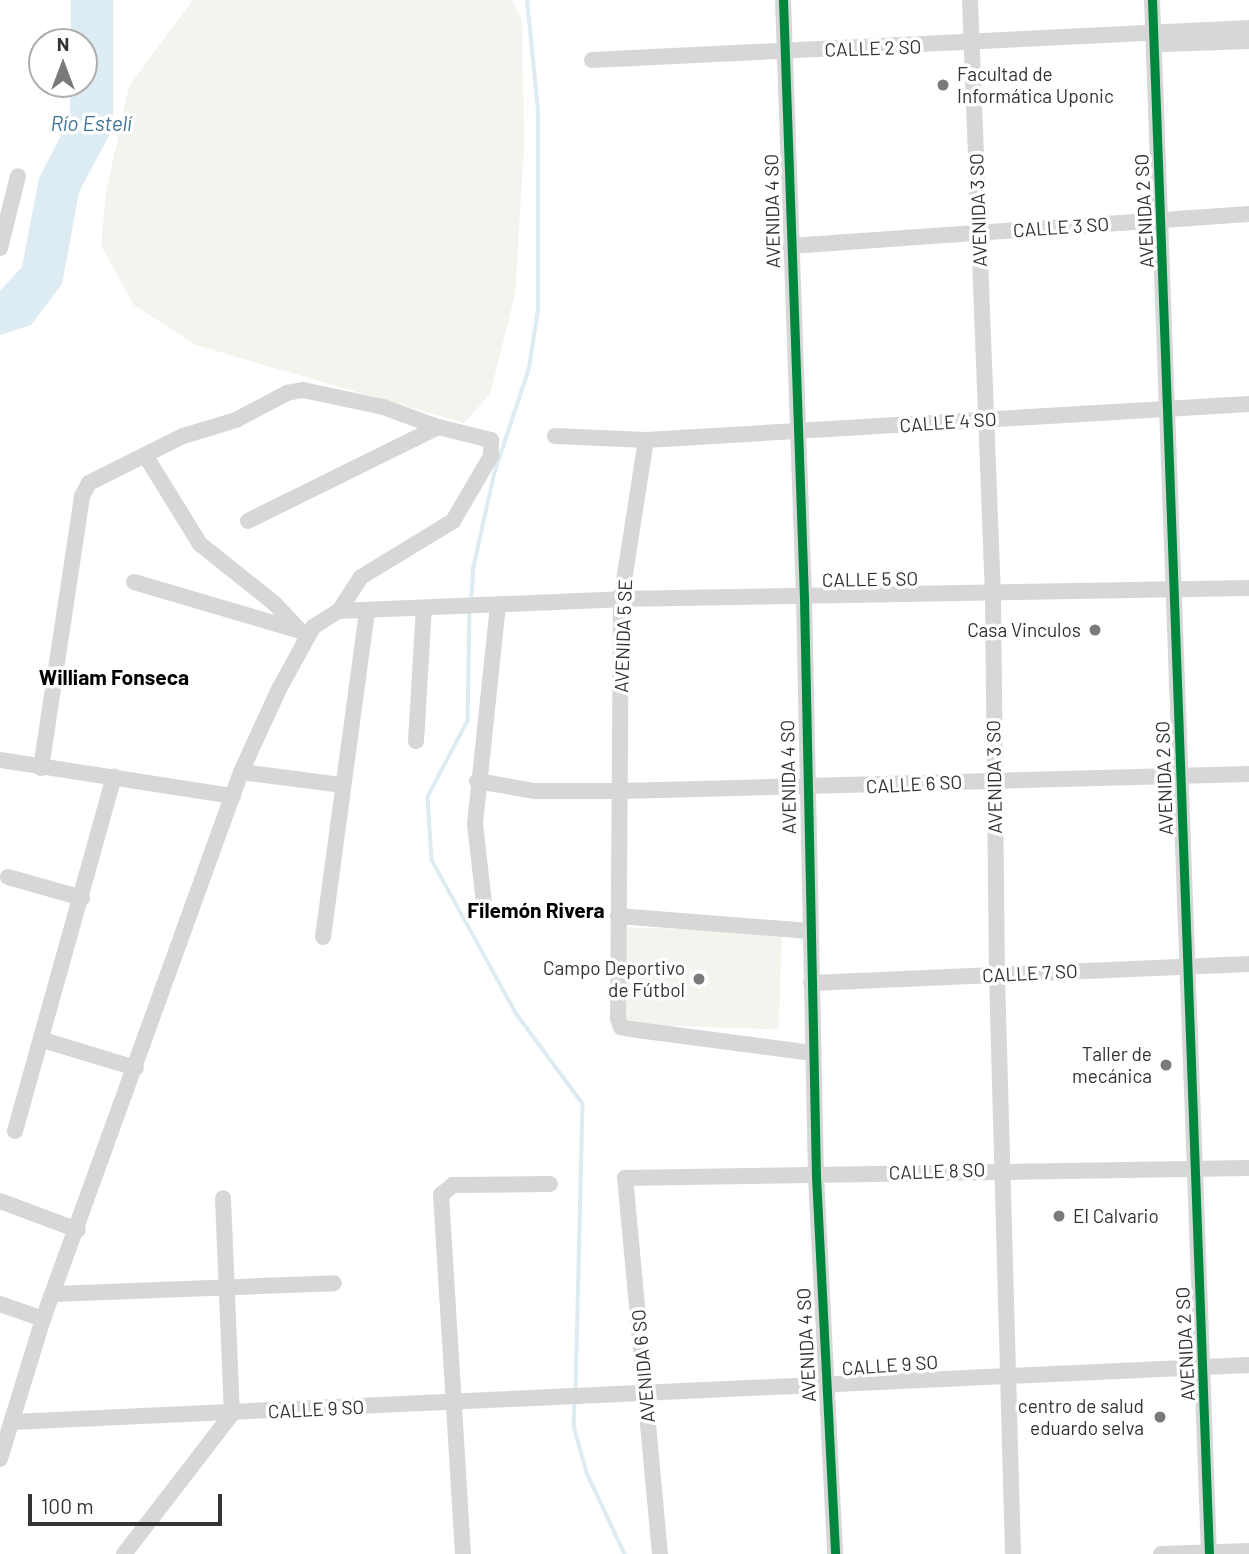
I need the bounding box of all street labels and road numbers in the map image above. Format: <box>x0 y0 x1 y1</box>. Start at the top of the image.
street label: CALLE 2 SO <box>824 35 922 61</box>
street label: AVENIDA 4 SO <box>760 153 784 269</box>
street label: AVENIDA 3 SO <box>965 153 991 267</box>
street label: AVENIDA 2 SO <box>1130 153 1158 269</box>
street label: CALLE 3 SO <box>1012 212 1110 242</box>
street label: CALLE 4 SO <box>899 407 997 437</box>
street label: CALLE 5 SO <box>822 567 918 591</box>
street label: AVENIDA 5 SE <box>610 579 636 693</box>
street label: AVENIDA 4 SO <box>776 719 800 835</box>
street label: AVENIDA 3 SO <box>982 720 1006 834</box>
street label: AVENIDA 2 SO <box>1151 720 1177 836</box>
street label: CALLE 6 SO <box>865 770 963 798</box>
street label: CALLE 7 SO <box>982 959 1078 987</box>
street label: CALLE 8 SO <box>888 1158 986 1184</box>
street label: AVENIDA 2 SO <box>1171 1286 1199 1402</box>
street label: AVENIDA 4 SO <box>792 1287 820 1403</box>
street label: AVENIDA 6 SO <box>627 1308 659 1424</box>
street label: CALLE 9 SO <box>841 1350 939 1380</box>
street label: CALLE 9 SO <box>267 1395 365 1423</box>

